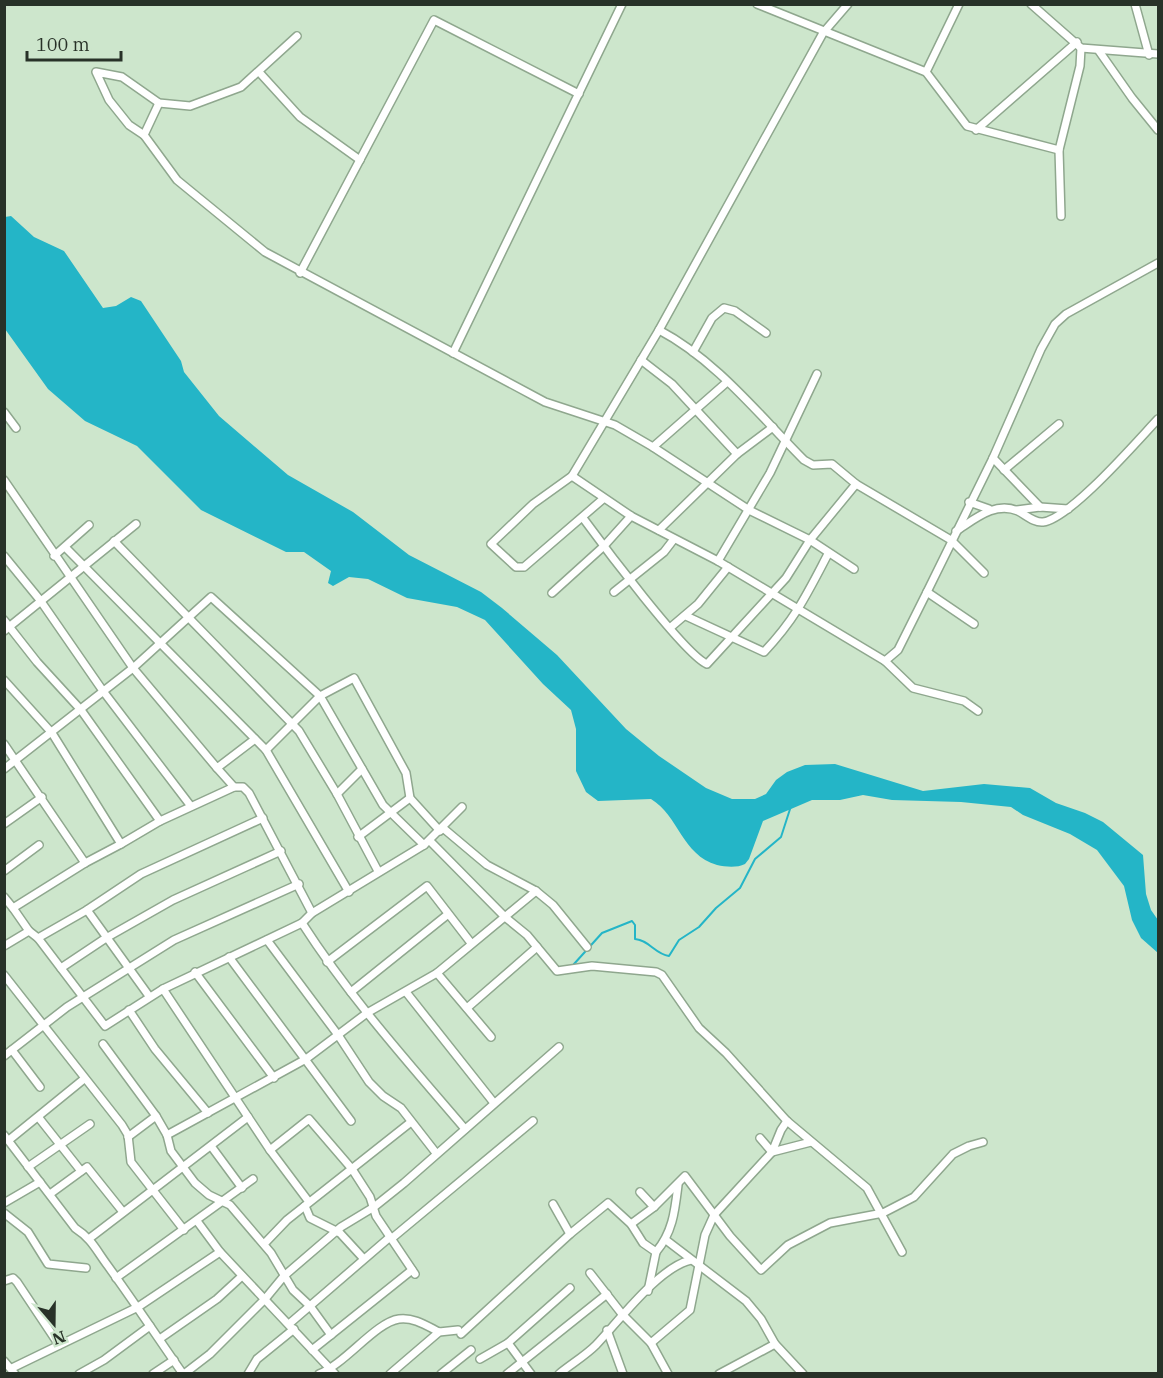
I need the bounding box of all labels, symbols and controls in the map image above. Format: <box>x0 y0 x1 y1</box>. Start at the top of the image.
scale bar <box>27 24 122 62</box>
text: 100 m <box>36 33 90 56</box>
north arrow <box>24 1294 84 1354</box>
text: N <box>50 1327 68 1350</box>

